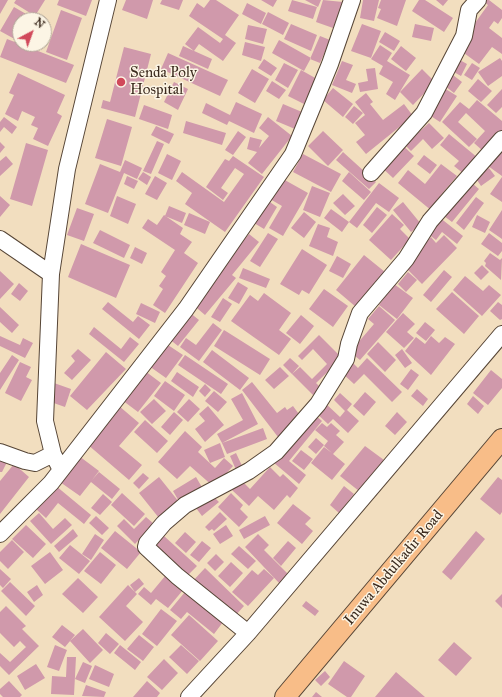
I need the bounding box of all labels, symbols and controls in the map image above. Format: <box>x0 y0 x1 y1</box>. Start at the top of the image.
north arrow <box>12 12 52 52</box>
text: N <box>32 15 47 31</box>
place label: Senda Poly Hospital <box>130 64 197 99</box>
marker: Senda Poly Hospital <box>115 76 127 88</box>
street label: Inuwa Abdulkadir Road <box>341 507 447 629</box>

